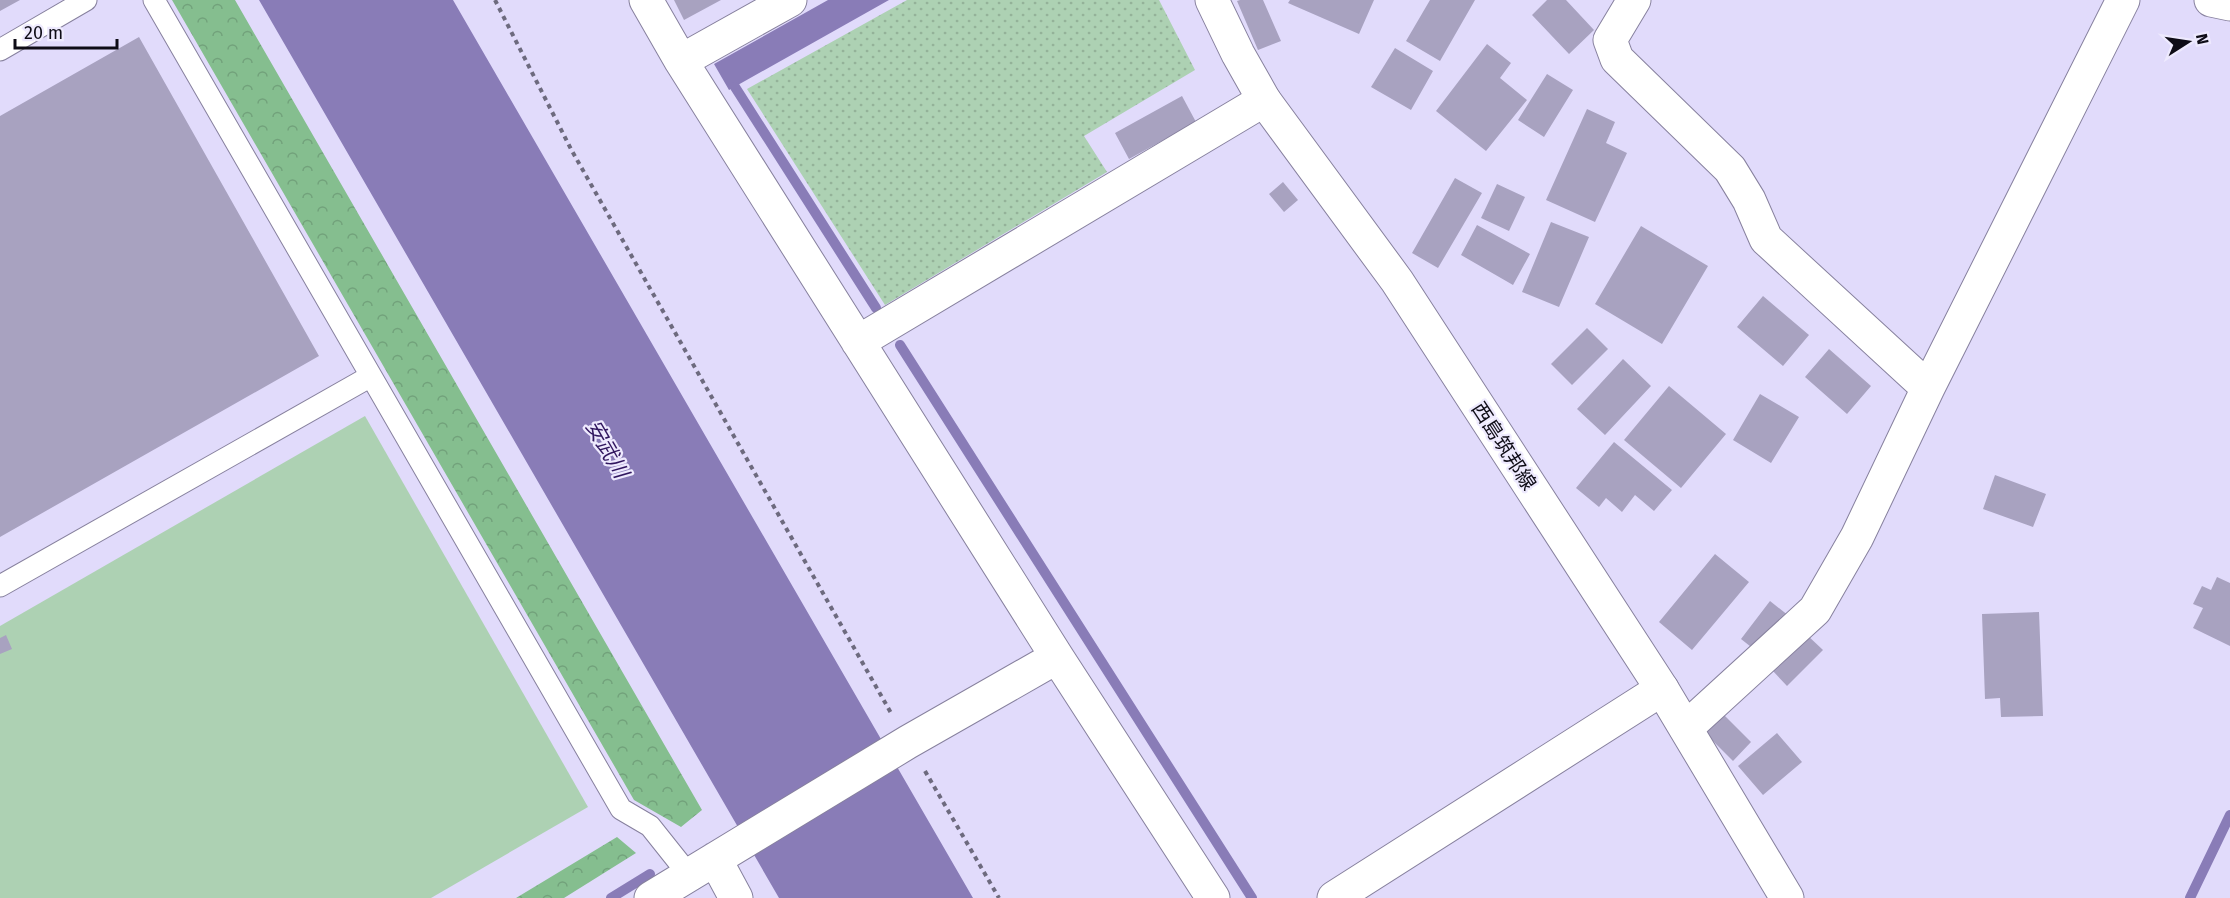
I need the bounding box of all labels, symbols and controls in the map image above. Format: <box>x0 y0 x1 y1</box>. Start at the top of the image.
scale bar <box>15 12 117 50</box>
north arrow <box>2158 12 2218 72</box>
text: 20 m <box>24 22 63 44</box>
text: N <box>2192 32 2213 46</box>
street label: 西島筑邦線 <box>1467 398 1541 494</box>
water label: 安武川 <box>580 415 635 485</box>

